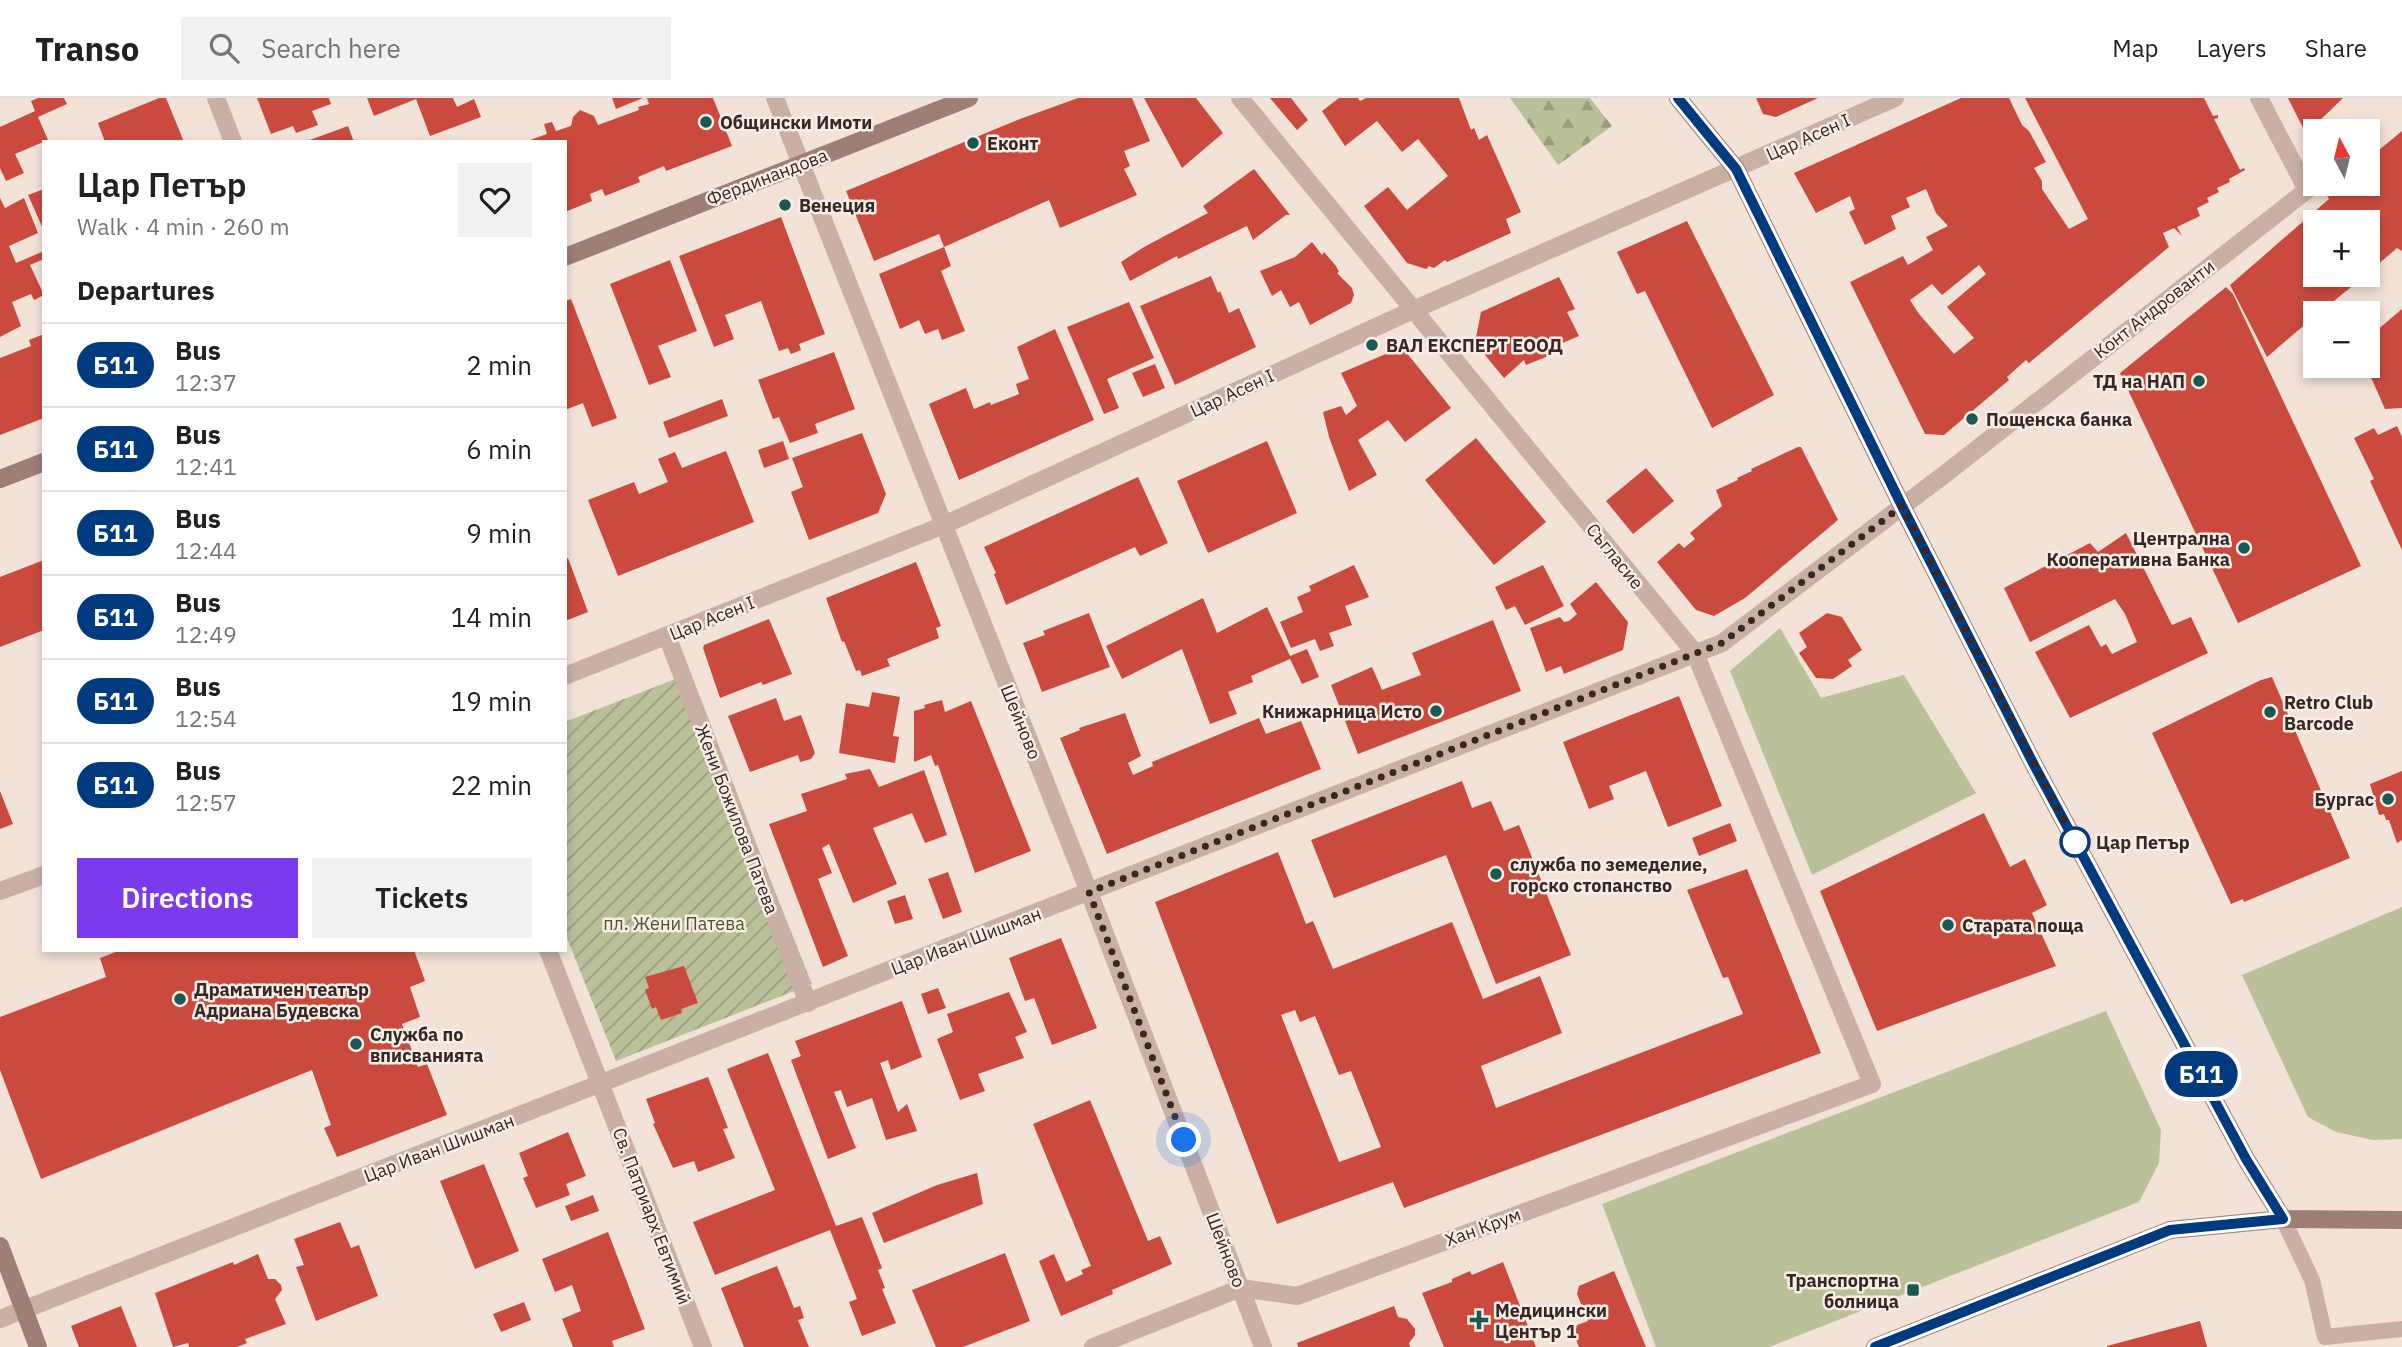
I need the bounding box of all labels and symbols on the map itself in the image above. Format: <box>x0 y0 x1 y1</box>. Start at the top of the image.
street label: Цар Асен I <box>1762 108 1854 166</box>
place label: Общински Имоти <box>720 111 872 134</box>
marker: Общински Имоти <box>698 114 714 130</box>
north arrow <box>2303 119 2380 196</box>
place label: Еконт <box>987 132 1039 155</box>
marker: Еконт <box>965 135 981 151</box>
street label: Фердинандова <box>703 143 831 211</box>
place label: Венеция <box>799 194 875 217</box>
marker: Венеция <box>777 197 793 213</box>
street label: Конт Андрованти <box>2089 255 2219 363</box>
place label: ВАЛ ЕКСПЕРТ ЕООД <box>1386 334 1563 357</box>
marker: ВАЛ ЕКСПЕРТ ЕООД <box>1364 337 1380 353</box>
street label: Цар Асен I <box>1186 364 1278 422</box>
place label: ТД на НАП <box>2093 370 2185 393</box>
marker: ТД на НАП <box>2191 373 2207 389</box>
place label: Пощенска банка <box>1986 408 2132 431</box>
marker: Пощенска банка <box>1964 411 1980 427</box>
street label: Съгласие <box>1581 518 1649 594</box>
place label: Централна Кооперативна Банка <box>2046 527 2230 571</box>
marker: Централна Кооперативна Банка <box>2236 540 2252 556</box>
street label: Цар Асен I <box>666 591 758 645</box>
street label: Шейново <box>996 681 1046 763</box>
place label: Retro Club Barcode <box>2284 691 2373 735</box>
place label: Книжарница Исто <box>1262 700 1422 723</box>
marker: Книжарница Исто <box>1428 703 1444 719</box>
marker: Retro Club Barcode <box>2262 704 2278 720</box>
street label: Жени Божилова Патева <box>690 721 784 918</box>
place label: Бургас <box>2314 788 2374 811</box>
marker: Бургас <box>2380 791 2396 807</box>
marker: Цар Петър <box>2060 827 2090 857</box>
place label: Цар Петър <box>2096 831 2190 854</box>
place label: служба по земеделие, горско стопанство <box>1510 853 1708 897</box>
marker: служба по земеделие, горско стопанство <box>1488 866 1504 882</box>
street label: Цар Иван Шишман <box>887 902 1045 980</box>
park label: пл. Жени Патева <box>603 912 745 935</box>
place label: Старата поща <box>1962 914 2084 937</box>
marker: Старата поща <box>1940 917 1956 933</box>
place label: Драматичен театър Адриана Будевска <box>194 978 369 1022</box>
marker: Драматичен театър Адриана Будевска <box>172 991 188 1007</box>
place label: Служба по вписванията <box>370 1023 484 1067</box>
marker: Служба по вписванията <box>348 1036 364 1052</box>
line badge: Б11 <box>2161 1051 2241 1097</box>
street label: Цар Иван Шишман <box>360 1109 518 1187</box>
your location <box>1166 1122 1201 1157</box>
street label: Св. Патриарх Евтимий <box>608 1124 696 1308</box>
street label: Хан Крум <box>1442 1203 1524 1251</box>
street label: Шейново <box>1201 1209 1251 1291</box>
place label: Транспортна болница <box>1786 1269 1899 1313</box>
marker: Транспортна болница <box>1905 1282 1921 1298</box>
place label: Медицински Център 1 <box>1495 1299 1607 1343</box>
marker: Медицински Център 1 <box>1469 1310 1489 1330</box>

